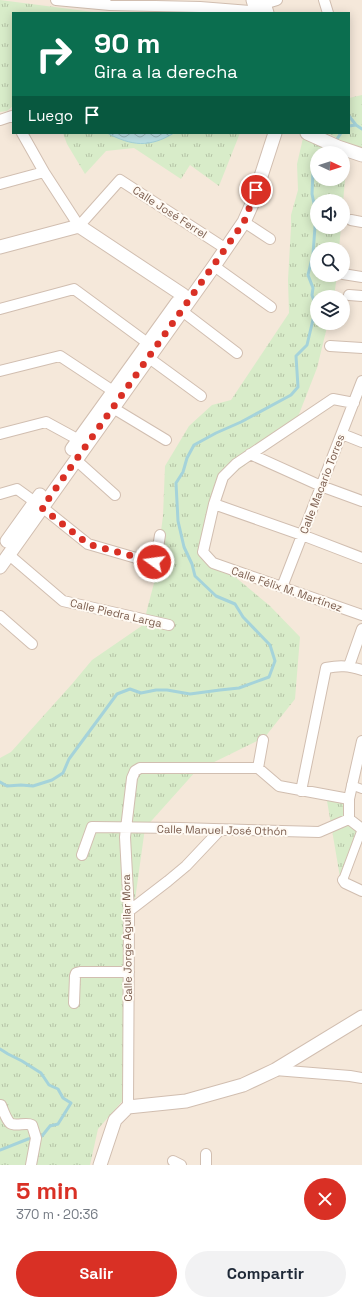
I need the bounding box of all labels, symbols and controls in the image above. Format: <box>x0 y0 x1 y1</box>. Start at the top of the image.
text: 90 m <box>94 25 160 61</box>
icon: right <box>28 28 80 80</box>
text: Gira a la derecha <box>94 60 238 83</box>
icon: arrive <box>81 104 103 126</box>
text: Luego <box>28 106 73 125</box>
north arrow <box>310 146 350 186</box>
map controls <box>310 146 350 330</box>
pin <box>239 173 273 207</box>
icon: arrive <box>245 179 267 201</box>
street label: Calle José Ferrel <box>130 183 210 241</box>
button: sound <box>310 194 350 234</box>
button: search <box>310 242 350 282</box>
button: layers <box>310 290 350 330</box>
street label: Calle Macario Torres <box>297 432 348 536</box>
position arrow <box>133 541 175 583</box>
street label: Calle Félix M. Martínez <box>230 563 345 615</box>
street label: Calle Piedra Larga <box>69 596 164 631</box>
street label: Calle Manuel José Othón <box>157 822 287 838</box>
street label: Calle Jorge Aguilar Mora <box>119 874 135 1002</box>
text: 5 min <box>16 1175 78 1206</box>
button: close <box>304 1178 346 1220</box>
text: 370 m · 20:36 <box>16 1206 98 1223</box>
button: Salir <box>16 1251 177 1297</box>
button: Compartir <box>185 1251 346 1297</box>

